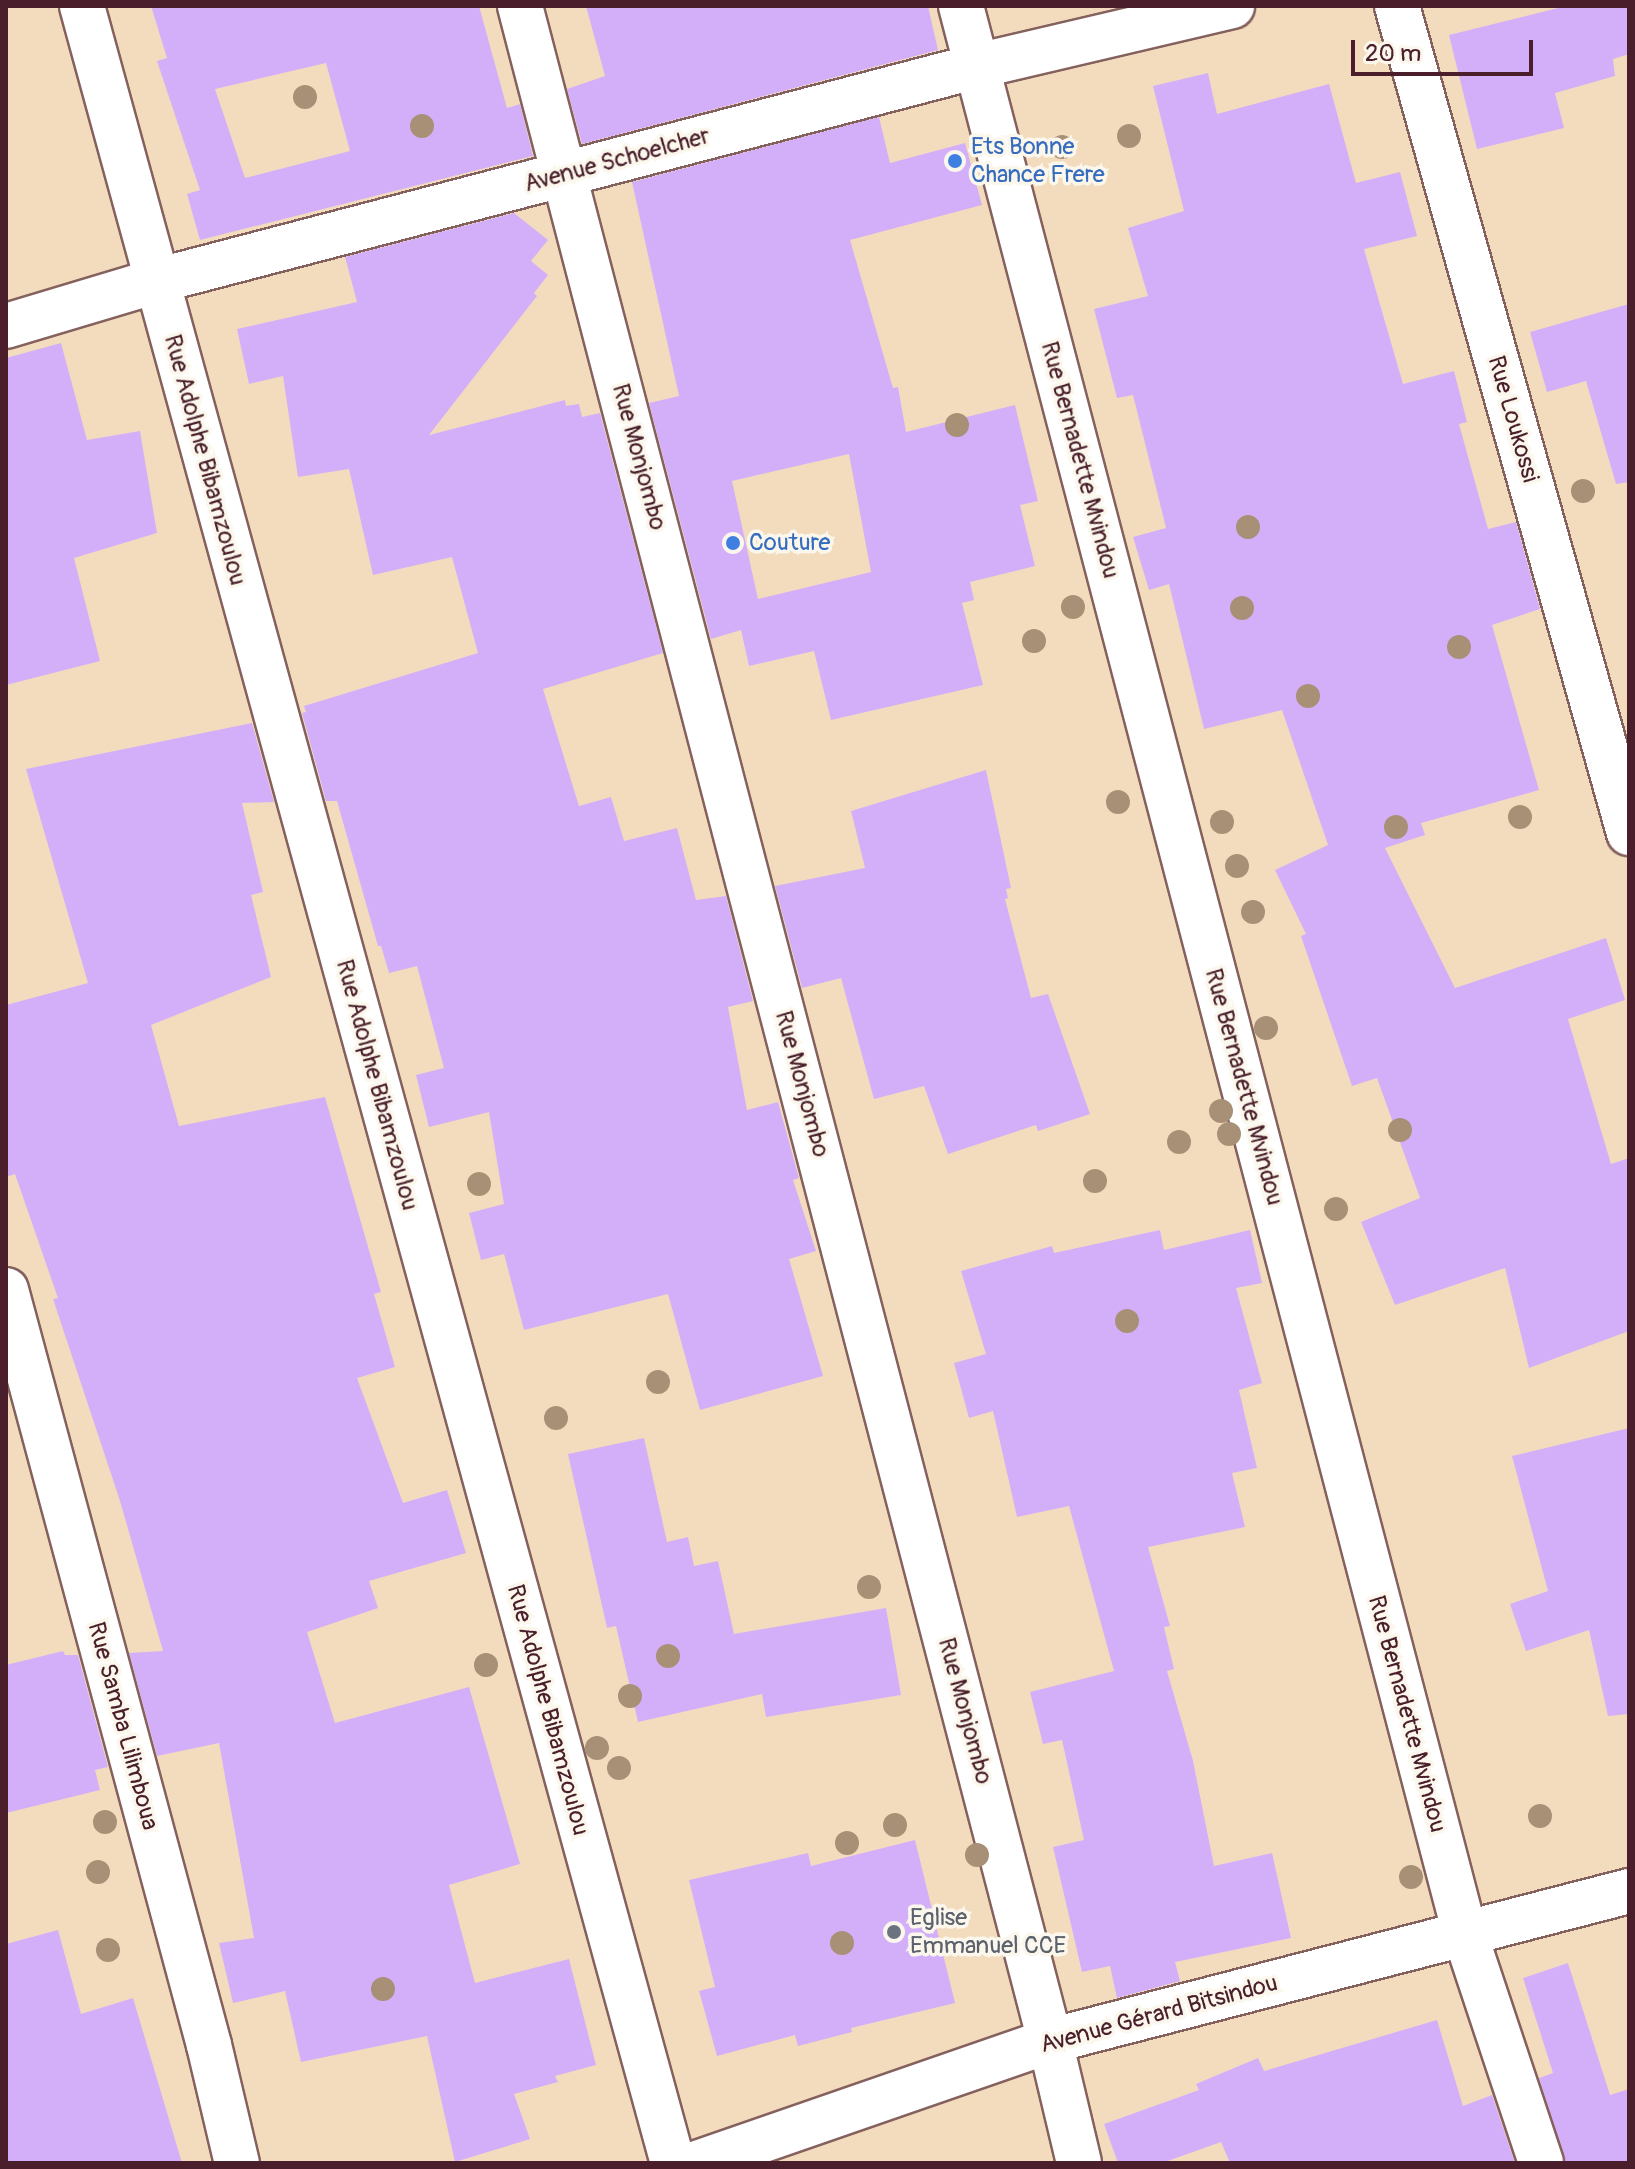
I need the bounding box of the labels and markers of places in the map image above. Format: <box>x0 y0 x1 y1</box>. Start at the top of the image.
place label: Ets Bonne Chance Frere <box>971 133 1105 189</box>
marker: Ets Bonne Chance Frere <box>946 152 964 170</box>
place label: Couture <box>749 529 830 557</box>
marker: Couture <box>724 534 742 552</box>
place label: Eglise Emmanuel CCE <box>910 1904 1066 1960</box>
marker: Eglise Emmanuel CCE <box>885 1923 903 1941</box>

